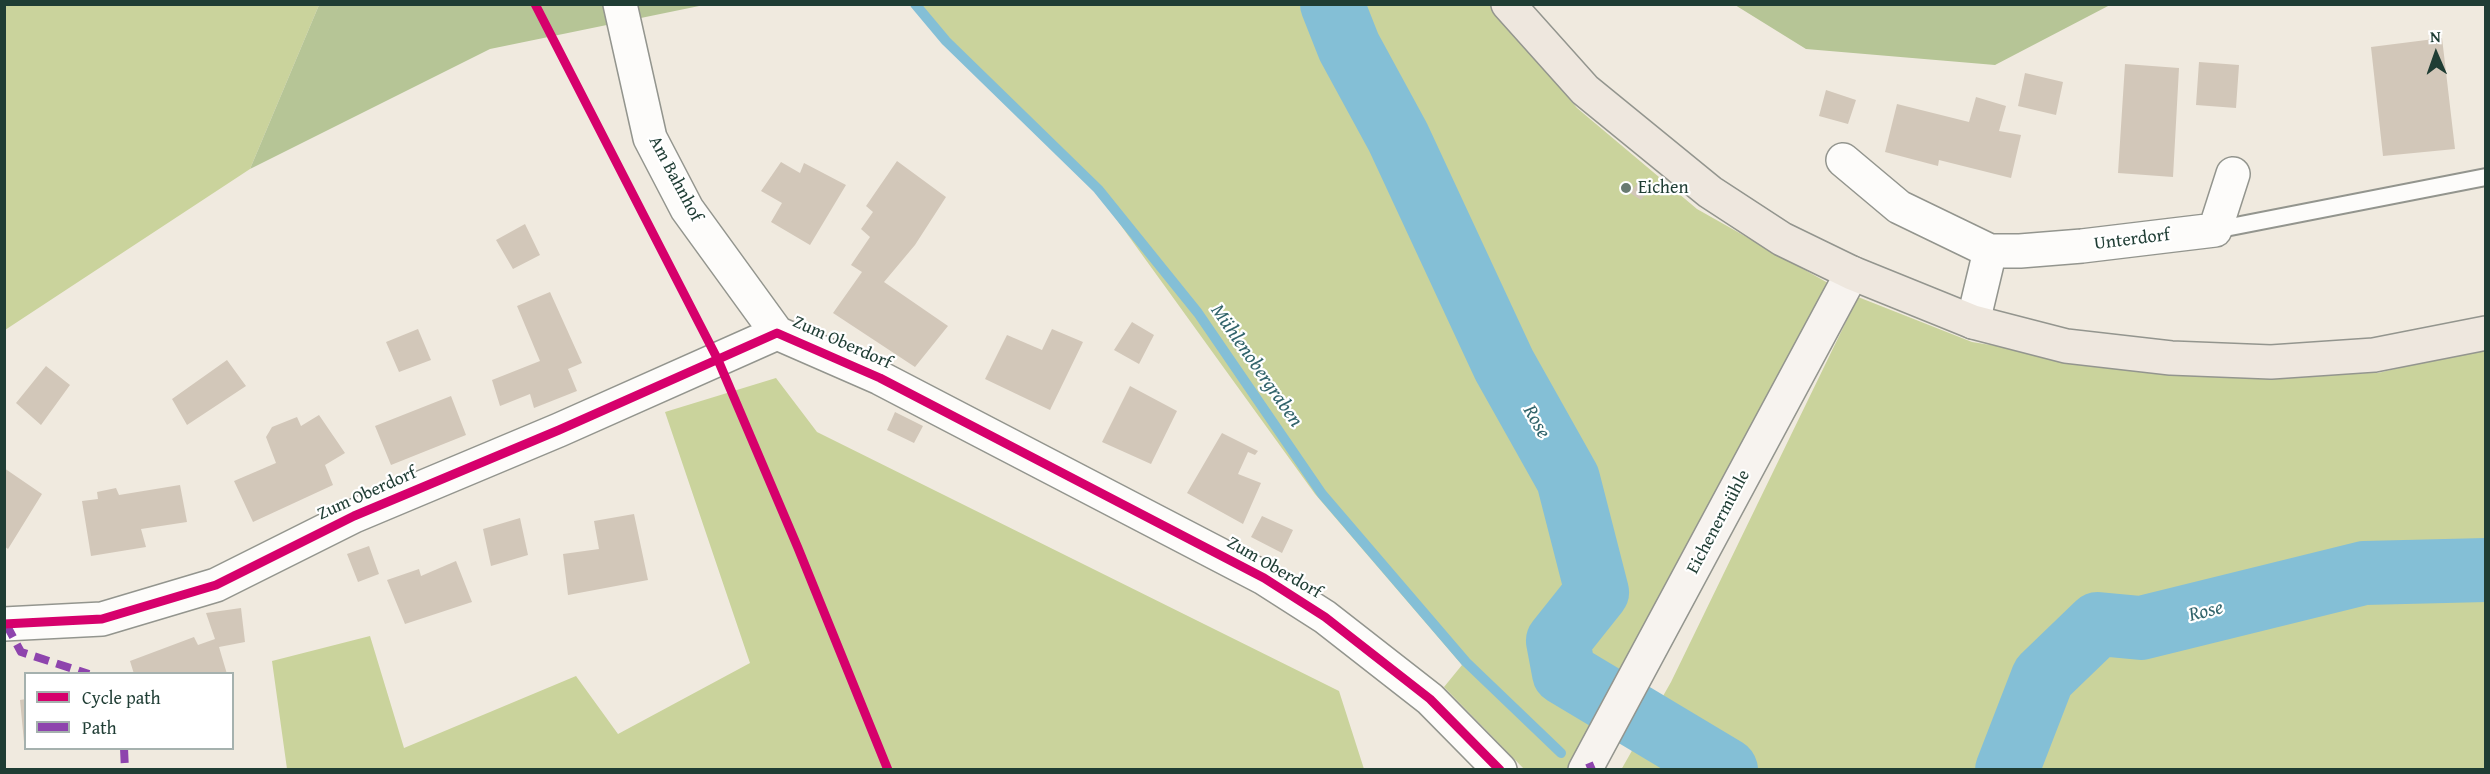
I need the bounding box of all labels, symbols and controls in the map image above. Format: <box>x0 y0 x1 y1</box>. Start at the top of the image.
north arrow <box>2406 24 2466 84</box>
text: N <box>2430 24 2441 48</box>
street label: Am Bahnhof <box>643 133 707 225</box>
place label: Eichen <box>1638 177 1689 199</box>
marker: Eichen <box>1619 181 1633 195</box>
street label: Unterdorf <box>2093 225 2171 255</box>
water label: Mühlenobergraben <box>1205 300 1307 432</box>
street label: Zum Oberdorf <box>789 312 895 374</box>
water label: Rose <box>1517 401 1555 443</box>
street label: Zum Oberdorf <box>314 463 420 525</box>
street label: Eichenermühle <box>1683 466 1755 578</box>
street label: Zum Oberdorf <box>1223 532 1325 604</box>
water label: Rose <box>2186 596 2226 628</box>
legend <box>24 672 234 750</box>
text: Cycle path <box>82 684 161 711</box>
text: Path <box>82 714 117 741</box>

